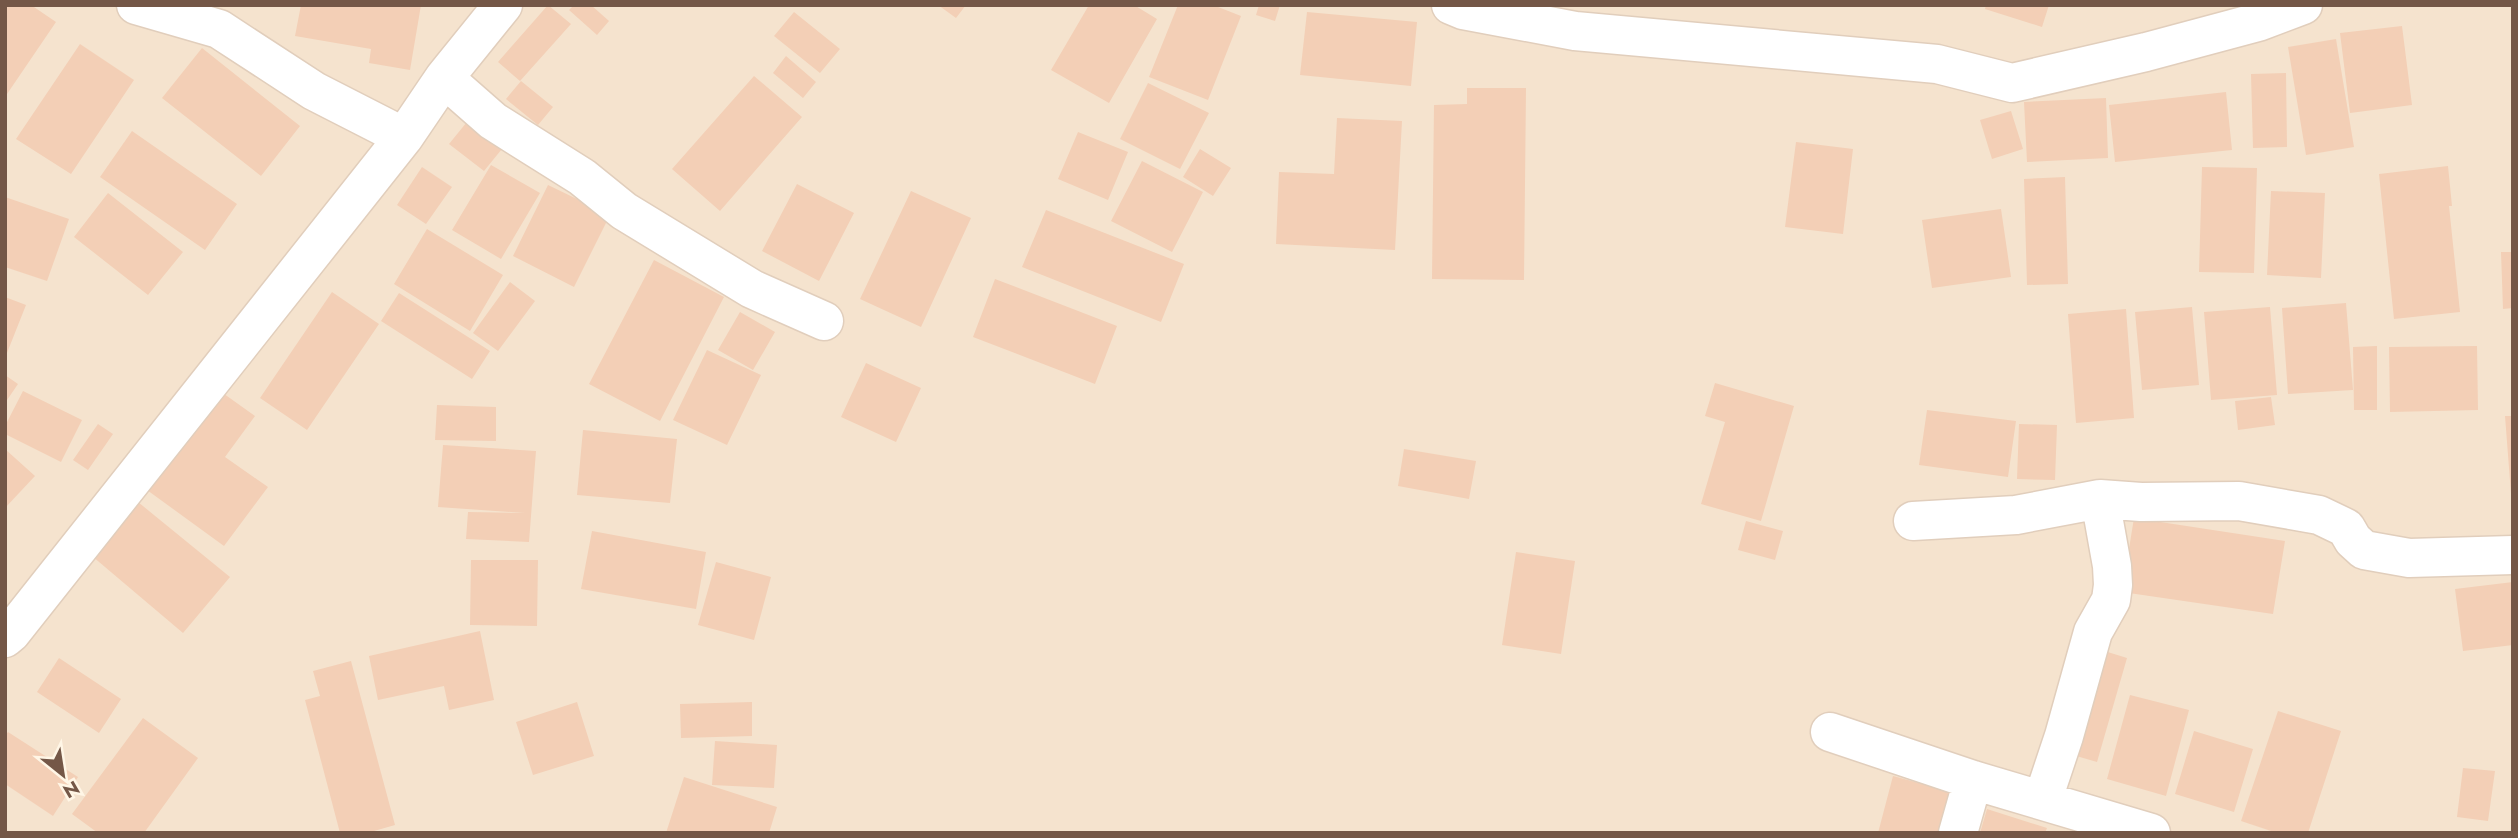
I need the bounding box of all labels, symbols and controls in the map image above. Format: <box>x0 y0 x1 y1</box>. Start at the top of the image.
north arrow <box>28 740 98 810</box>
text: N <box>58 774 85 805</box>

